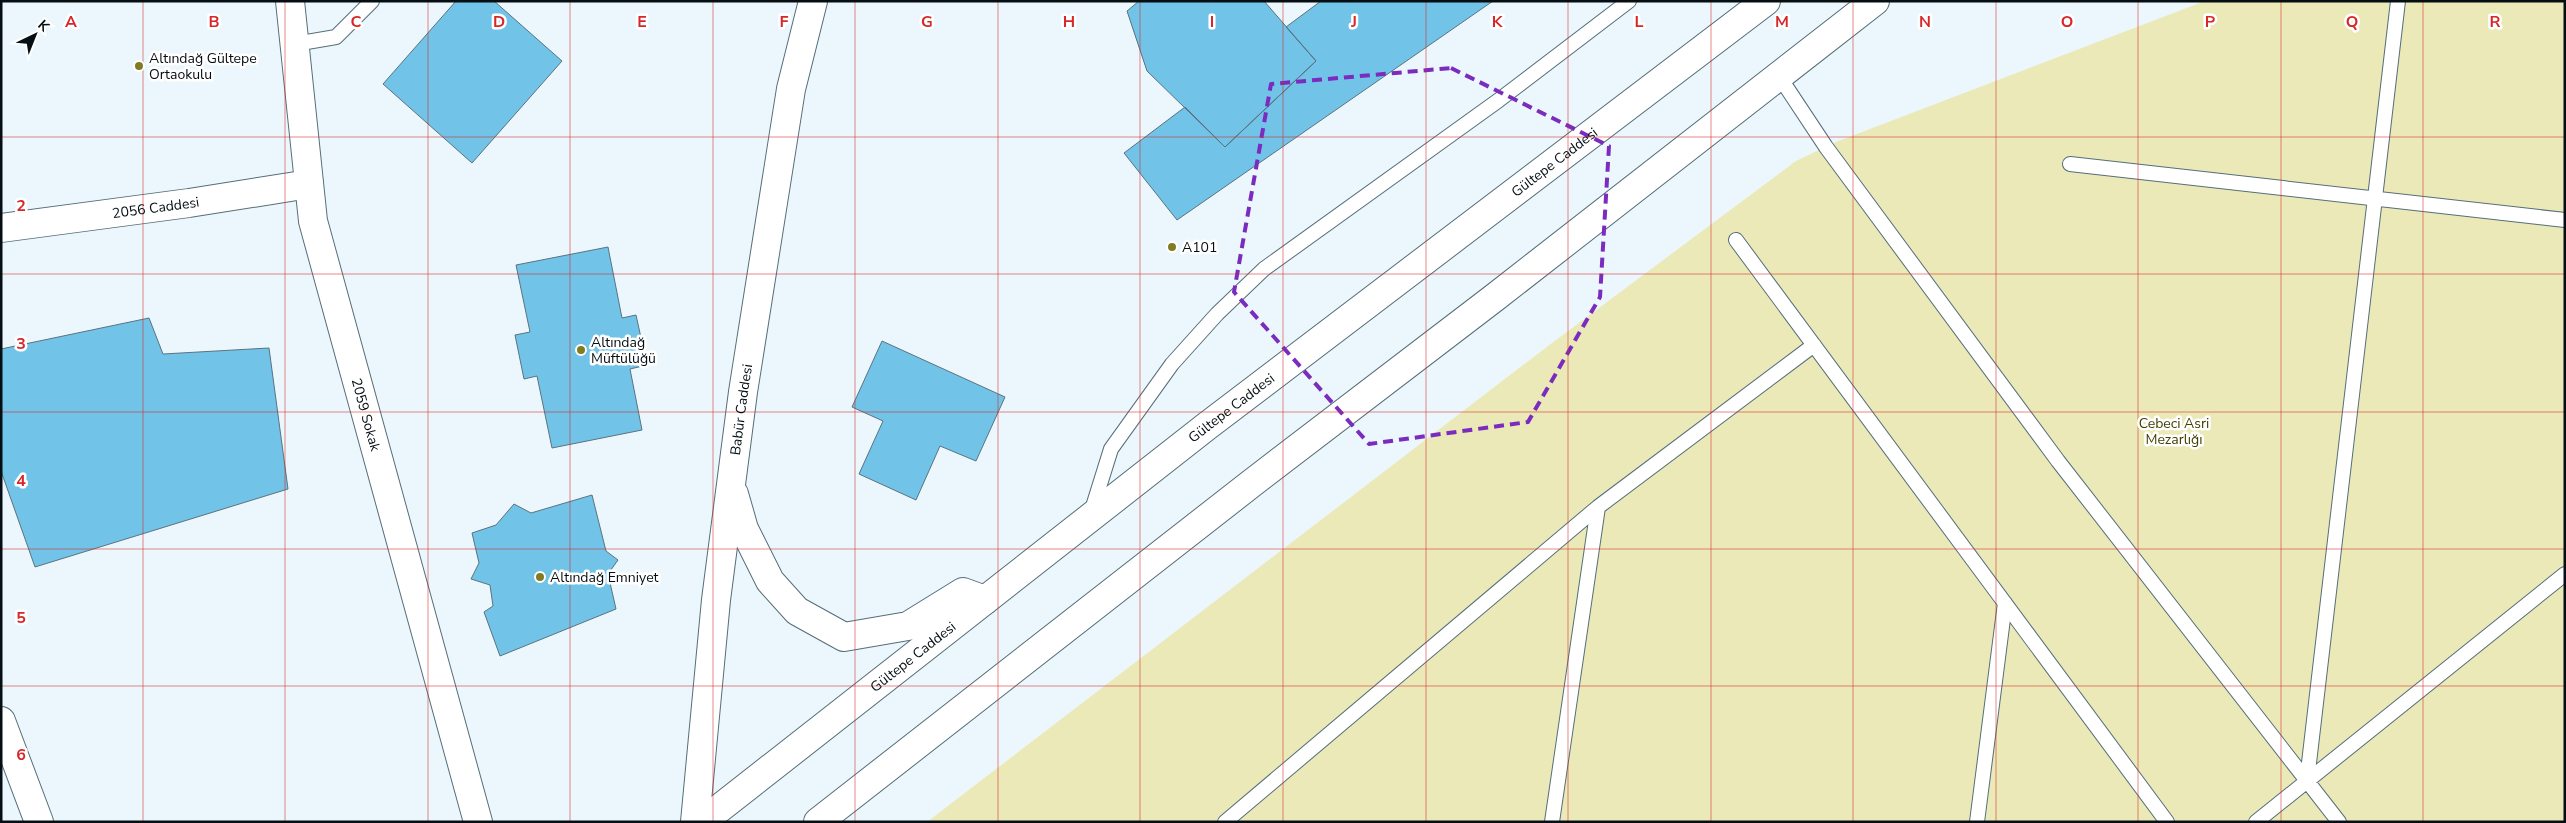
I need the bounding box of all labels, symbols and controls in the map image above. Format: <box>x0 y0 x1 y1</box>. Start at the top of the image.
north arrow <box>10 10 60 60</box>
text: A <box>65 11 77 33</box>
text: B <box>208 11 220 33</box>
text: C <box>351 11 362 33</box>
text: D <box>493 11 505 33</box>
text: E <box>637 11 647 33</box>
text: F <box>780 11 789 33</box>
text: G <box>921 11 933 33</box>
text: H <box>1063 11 1075 33</box>
text: I <box>1210 11 1214 33</box>
text: J <box>1350 11 1357 33</box>
text: K <box>1492 11 1504 33</box>
text: L <box>1635 11 1644 33</box>
text: M <box>1775 11 1789 33</box>
text: N <box>1919 11 1931 33</box>
text: O <box>2061 11 2073 33</box>
text: P <box>2205 11 2215 33</box>
text: Q <box>2346 11 2358 33</box>
text: R <box>2490 11 2501 33</box>
text: K <box>34 16 54 36</box>
place label: Altındağ Gültepe Ortaokulu <box>149 49 257 84</box>
marker: Altındağ Gültepe Ortaokulu <box>133 60 145 72</box>
street label: Gültepe Caddesi <box>1507 123 1601 201</box>
street label: 2056 Caddesi <box>111 192 201 223</box>
text: 2 <box>16 195 26 217</box>
place label: A101 <box>1182 238 1217 257</box>
marker: A101 <box>1166 241 1178 253</box>
text: 3 <box>16 333 26 355</box>
place label: Altındağ Müftülüğü <box>591 333 656 368</box>
marker: Altındağ Müftülüğü <box>575 344 587 356</box>
street label: Babür Caddesi <box>725 363 757 456</box>
street label: Gültepe Caddesi <box>1184 369 1278 447</box>
street label: 2059 Sokak <box>347 376 386 454</box>
park label: Cebeci Asri Mezarlığı <box>2139 414 2209 449</box>
text: 4 <box>16 470 26 492</box>
place label: Altındağ Emniyet <box>550 568 659 587</box>
marker: Altındağ Emniyet <box>534 571 546 583</box>
text: 5 <box>16 607 26 629</box>
street label: Gültepe Caddesi <box>866 617 960 696</box>
text: 6 <box>16 744 26 766</box>

